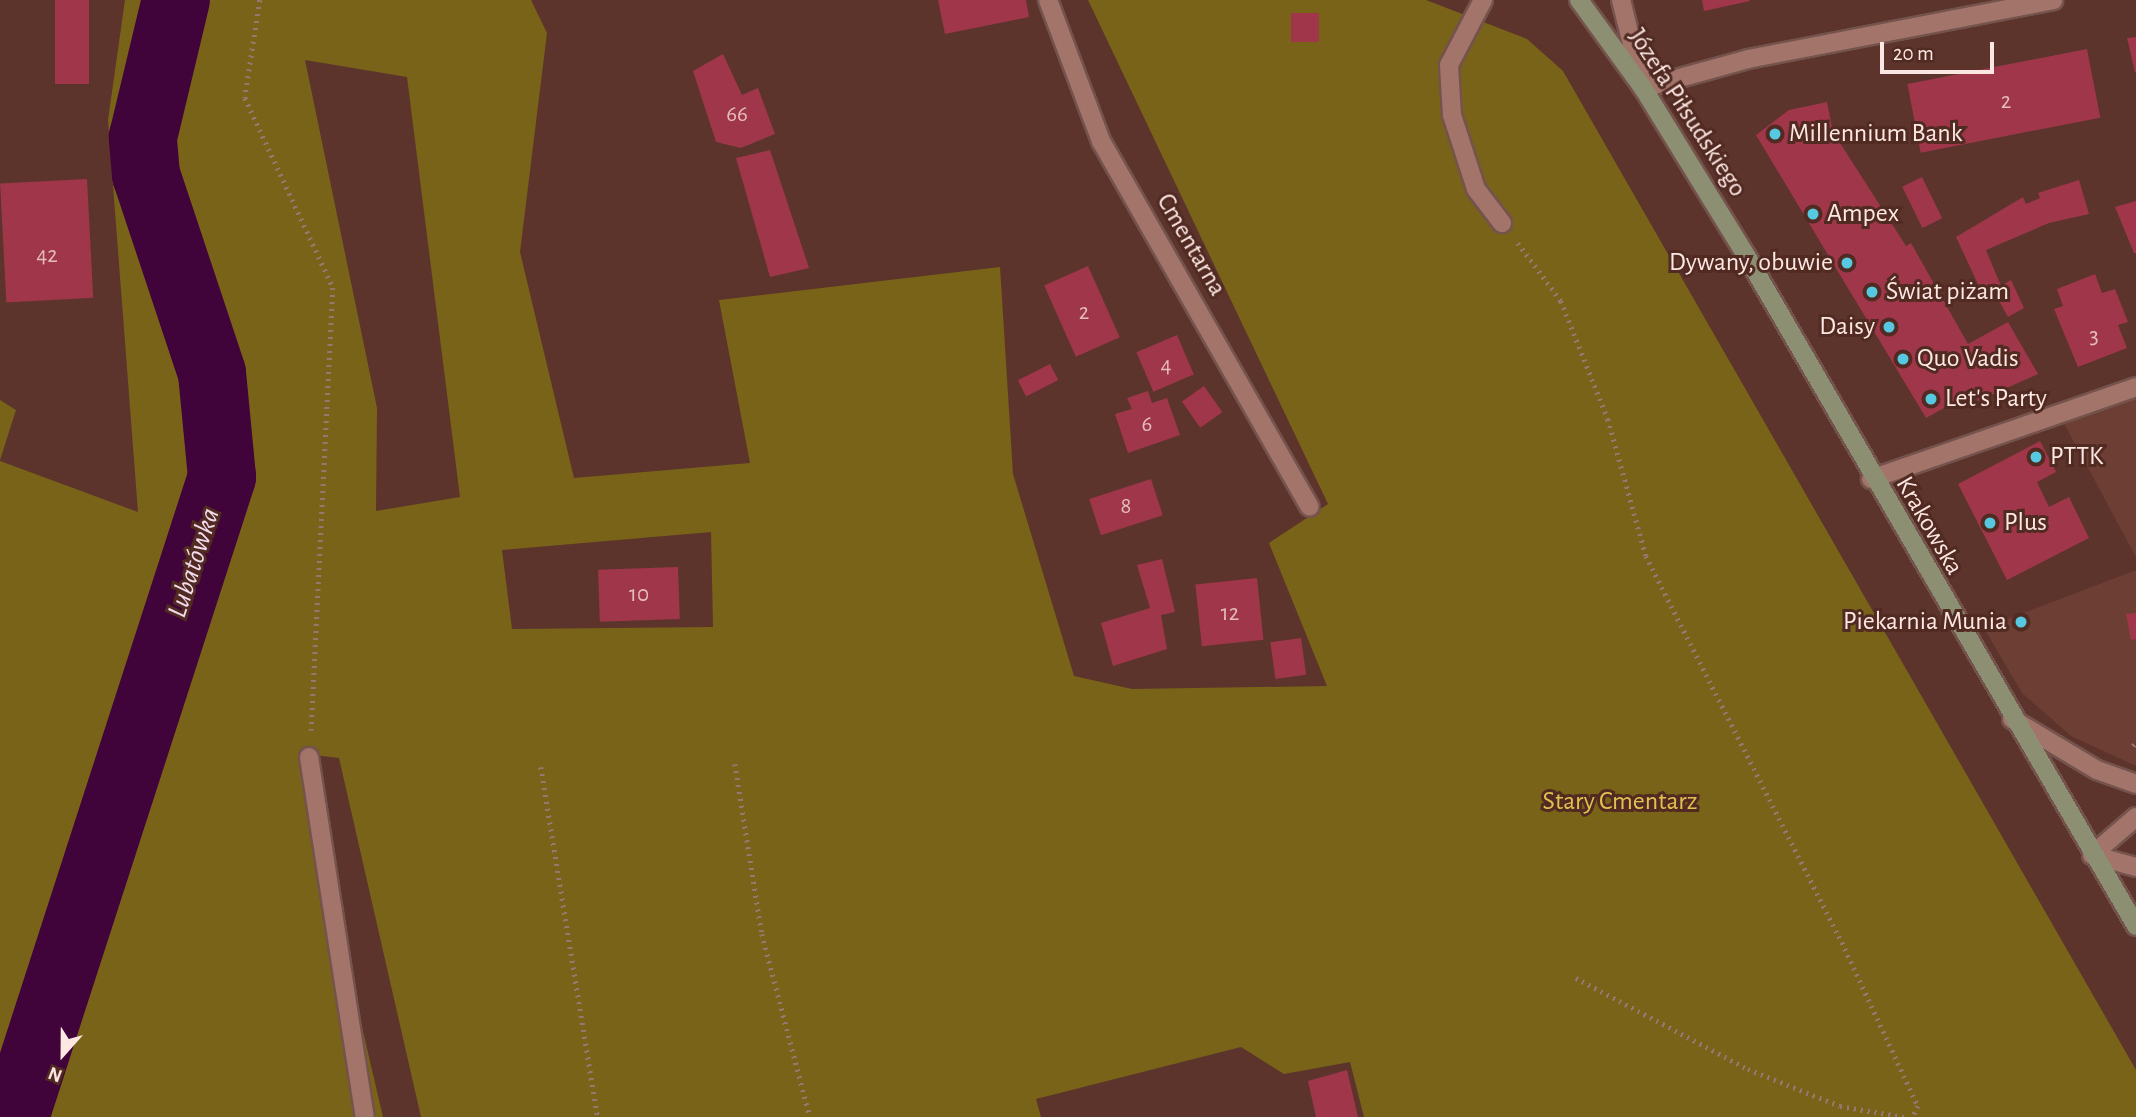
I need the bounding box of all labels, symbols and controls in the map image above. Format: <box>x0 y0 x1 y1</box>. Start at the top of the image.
street label: Józefa Piłsudskiego <box>1621 23 1753 203</box>
scale bar <box>1884 28 1998 72</box>
text: 20 m <box>1893 43 1934 64</box>
house number: 2 <box>2001 88 2011 116</box>
house number: 66 <box>726 101 748 129</box>
place label: Millennium Bank <box>1789 118 1963 150</box>
marker: Millennium Bank <box>1767 126 1783 142</box>
street label: Cmentarna <box>1149 188 1233 302</box>
place label: Ampex <box>1827 198 1899 230</box>
marker: Ampex <box>1805 206 1821 222</box>
house number: 42 <box>36 242 58 270</box>
place label: Dywany, obuwie <box>1669 247 1833 279</box>
marker: Dywany, obuwie <box>1839 255 1855 271</box>
place label: Świat piżam <box>1886 276 2009 308</box>
marker: Świat piżam <box>1864 284 1880 300</box>
house number: 2 <box>1079 299 1089 327</box>
place label: Daisy <box>1819 311 1875 343</box>
marker: Daisy <box>1881 319 1897 335</box>
house number: 3 <box>2089 323 2099 351</box>
place label: Quo Vadis <box>1917 343 2019 375</box>
marker: Quo Vadis <box>1895 351 1911 367</box>
house number: 4 <box>1160 352 1172 380</box>
place label: Let's Party <box>1945 383 2047 415</box>
marker: Let's Party <box>1923 391 1939 407</box>
house number: 6 <box>1142 411 1152 439</box>
place label: PTTK <box>2050 441 2103 473</box>
marker: PTTK <box>2028 449 2044 465</box>
street label: Krakowska <box>1888 471 1970 581</box>
house number: 8 <box>1121 493 1131 521</box>
water label: Lubatówka <box>161 504 227 622</box>
place label: Plus <box>2004 507 2047 539</box>
marker: Plus <box>1982 515 1998 531</box>
house number: 10 <box>629 581 649 609</box>
house number: 12 <box>1221 600 1239 628</box>
place label: Piekarnia Munia <box>1843 606 2007 638</box>
marker: Piekarnia Munia <box>2013 614 2029 630</box>
park label: Stary Cmentarz <box>1543 786 1697 818</box>
north arrow <box>28 1019 98 1089</box>
text: N <box>46 1063 65 1085</box>

